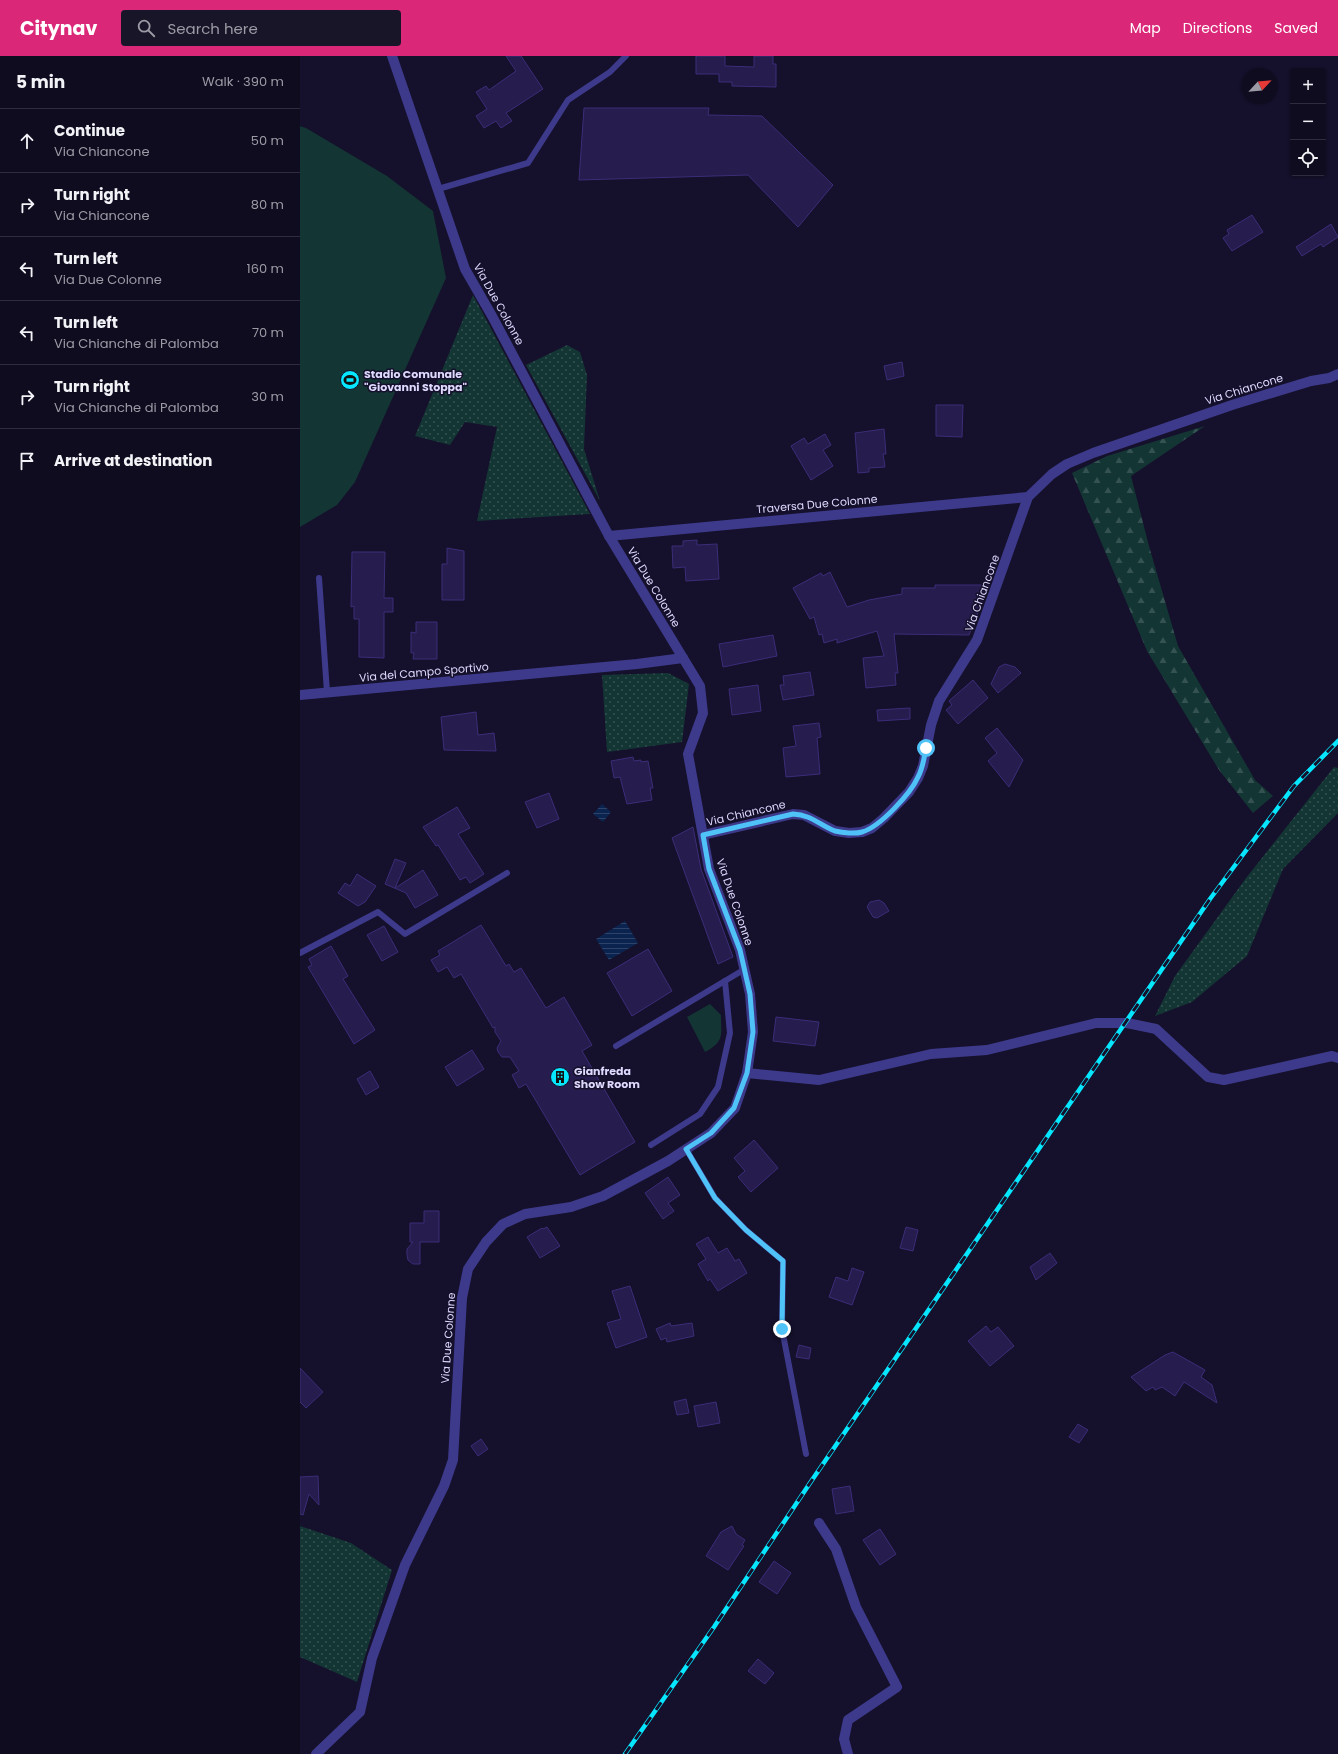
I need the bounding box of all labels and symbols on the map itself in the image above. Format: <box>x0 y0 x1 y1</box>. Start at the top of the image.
north arrow <box>1242 68 1278 104</box>
street label: Via Due Colonne <box>470 260 528 348</box>
place label: Stadio Comunale "Giovanni Stoppa" <box>364 366 468 395</box>
sports icon: Stadio Comunale "Giovanni Stoppa" <box>339 369 361 391</box>
street label: Via Chiancone <box>1203 369 1285 408</box>
street label: Traversa Due Colonne <box>756 491 878 517</box>
street label: Via Due Colonne <box>624 544 684 630</box>
street label: Via Chiancone <box>961 552 1003 634</box>
street label: Via del Campo Sportivo <box>359 658 489 686</box>
route start <box>917 739 935 757</box>
street label: Via Chiancone <box>705 796 787 830</box>
street label: Via Due Colonne <box>713 856 757 948</box>
place label: Gianfreda Show Room <box>574 1063 640 1092</box>
building icon: Gianfreda Show Room <box>549 1066 571 1088</box>
street label: Via Due Colonne <box>437 1292 459 1384</box>
route end <box>773 1320 791 1338</box>

